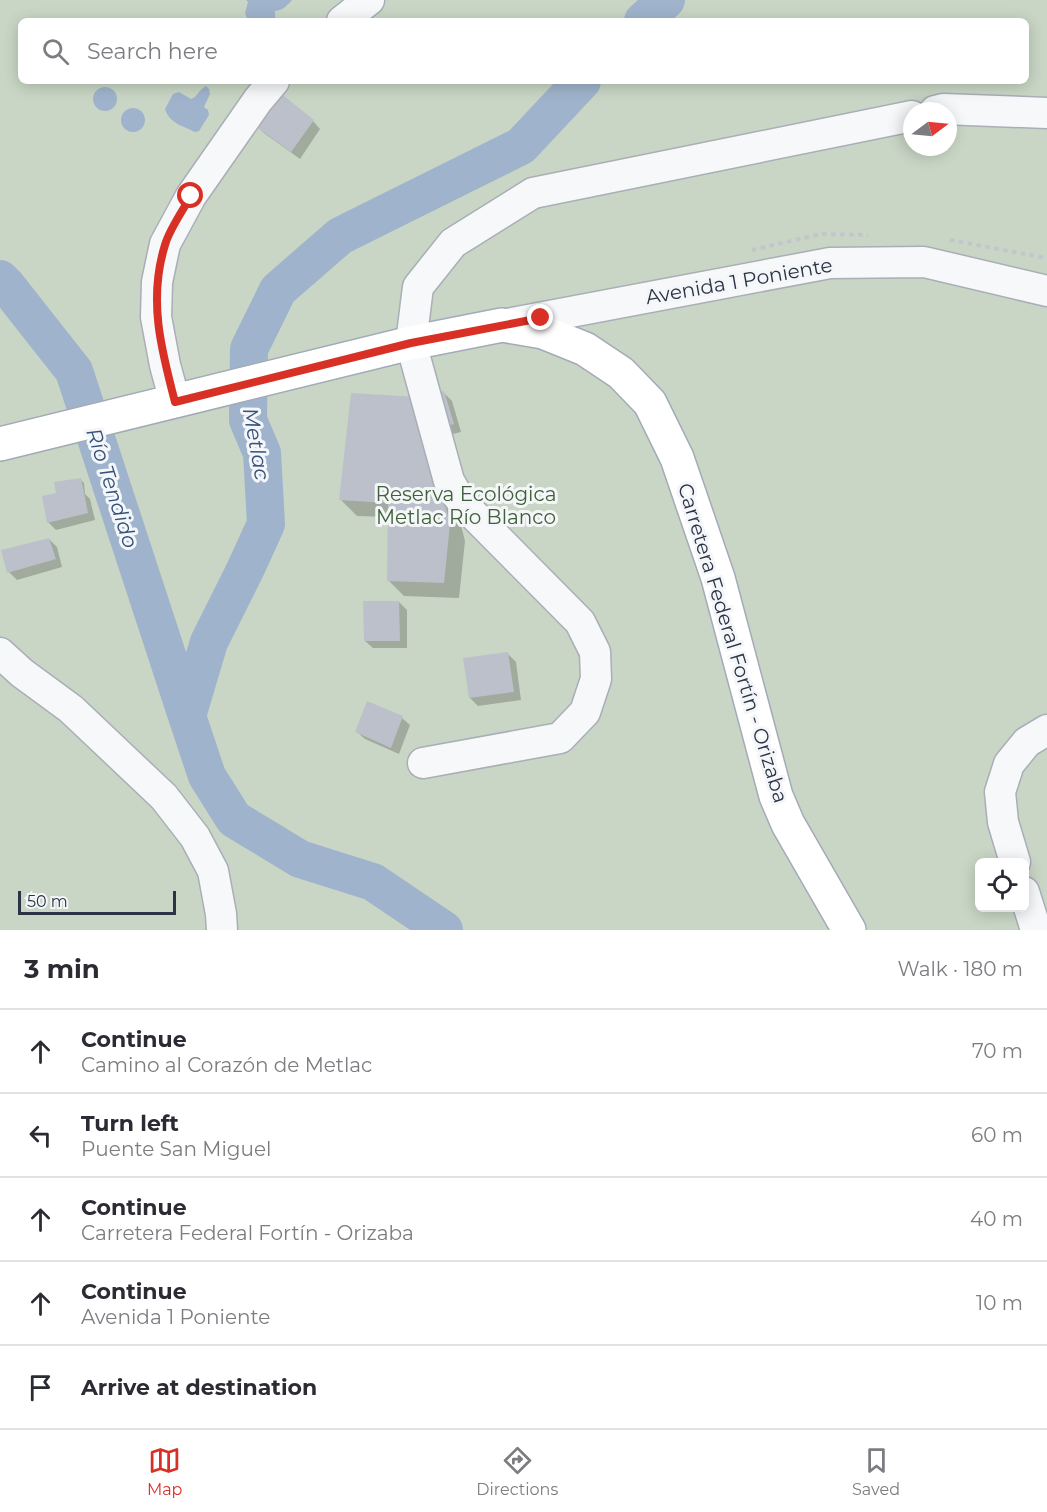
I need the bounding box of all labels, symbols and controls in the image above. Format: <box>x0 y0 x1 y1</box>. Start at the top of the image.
search box <box>18 18 1029 84</box>
icon: search <box>39 35 72 68</box>
text: Search here <box>87 38 218 65</box>
north arrow <box>903 102 957 156</box>
route start <box>177 182 203 208</box>
street label: Avenida 1 Poniente <box>644 253 834 309</box>
route end <box>527 304 553 330</box>
water label: Metlac <box>238 406 275 482</box>
water label: Río Tendido <box>81 425 144 551</box>
street label: Carretera Federal Fortín - Orizaba <box>673 480 793 806</box>
park label: Reserva Ecológica Metlac Río Blanco <box>375 482 557 529</box>
map controls <box>975 858 1029 912</box>
button: locate <box>975 858 1029 912</box>
scale bar <box>18 888 176 916</box>
text: 50 m <box>27 892 68 911</box>
text: 3 min <box>24 953 100 985</box>
text: Walk · 180 m <box>898 957 1023 981</box>
text: Continue <box>81 1026 187 1053</box>
icon: ahead <box>24 1035 57 1068</box>
text: 70 m <box>972 1039 1023 1063</box>
text: Camino al Corazón de Metlac <box>81 1053 372 1077</box>
text: Turn left <box>81 1110 179 1137</box>
icon: left <box>24 1119 57 1152</box>
text: 60 m <box>971 1123 1023 1147</box>
text: Puente San Miguel <box>81 1137 271 1161</box>
text: Continue <box>81 1194 187 1221</box>
icon: ahead <box>24 1203 57 1236</box>
text: 40 m <box>970 1207 1023 1231</box>
text: Carretera Federal Fortín - Orizaba <box>81 1221 414 1245</box>
text: Continue <box>81 1278 187 1305</box>
icon: ahead <box>24 1287 57 1320</box>
text: 10 m <box>976 1291 1023 1315</box>
text: Avenida 1 Poniente <box>81 1305 270 1329</box>
icon: arrive <box>24 1371 57 1404</box>
text: Arrive at destination <box>81 1374 317 1401</box>
tab: Map <box>147 1444 182 1499</box>
tab: Directions <box>476 1444 558 1499</box>
tab: Saved <box>852 1444 900 1499</box>

